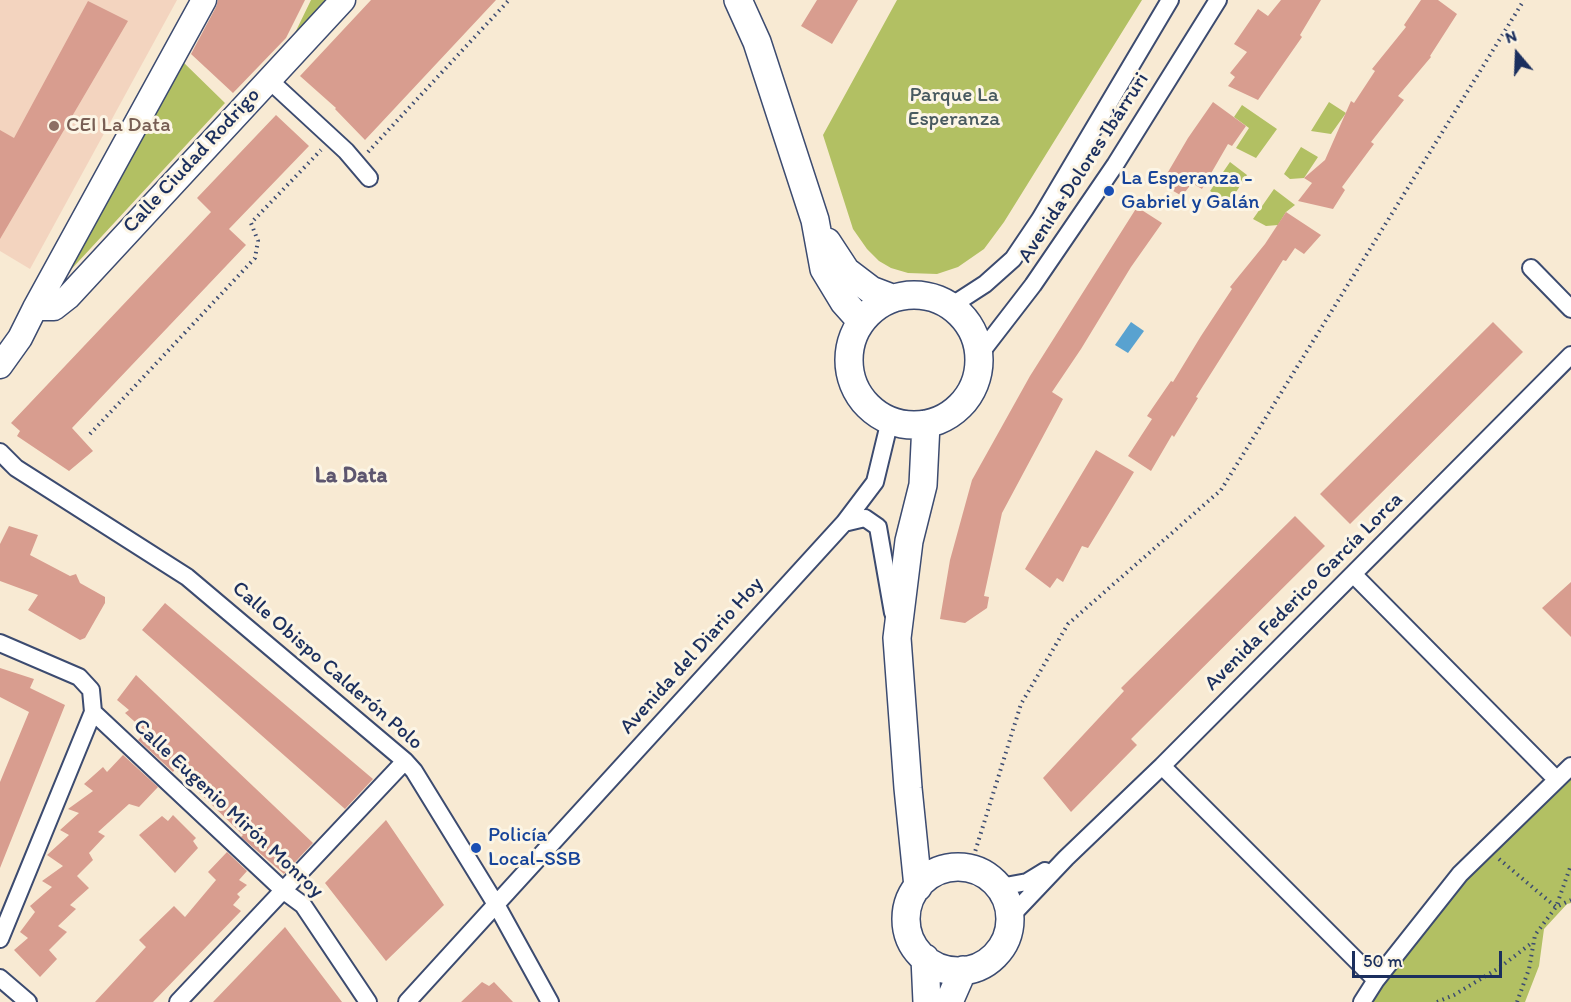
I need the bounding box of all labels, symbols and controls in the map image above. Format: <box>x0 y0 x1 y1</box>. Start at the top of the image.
north arrow <box>1487 24 1547 84</box>
text: N <box>1503 26 1519 47</box>
street label: Avenida Dolores Ibárruri <box>1013 68 1155 268</box>
street label: Calle Ciudad Rodrigo <box>118 83 266 239</box>
park label: Parque La Esperanza <box>908 83 1000 133</box>
place label: CEI La Data <box>66 113 171 139</box>
marker: CEI La Data <box>47 119 61 133</box>
place label: La Esperanza - Gabriel y Galán <box>1121 166 1260 216</box>
marker: La Esperanza - Gabriel y Galán <box>1102 184 1116 198</box>
district label: La Data <box>315 463 387 489</box>
street label: Avenida Federico García Lorca <box>1200 488 1408 696</box>
street label: Avenida del Diario Hoy <box>615 572 769 740</box>
street label: Calle Obispo Calderón Polo <box>227 576 427 756</box>
street label: Calle Eugenio Mirón Monroy <box>127 714 329 904</box>
place label: Policía Local-SSB <box>488 823 581 873</box>
marker: Policía Local-SSB <box>469 841 483 855</box>
scale bar <box>1355 939 1505 977</box>
text: 50 m <box>1363 950 1403 972</box>

